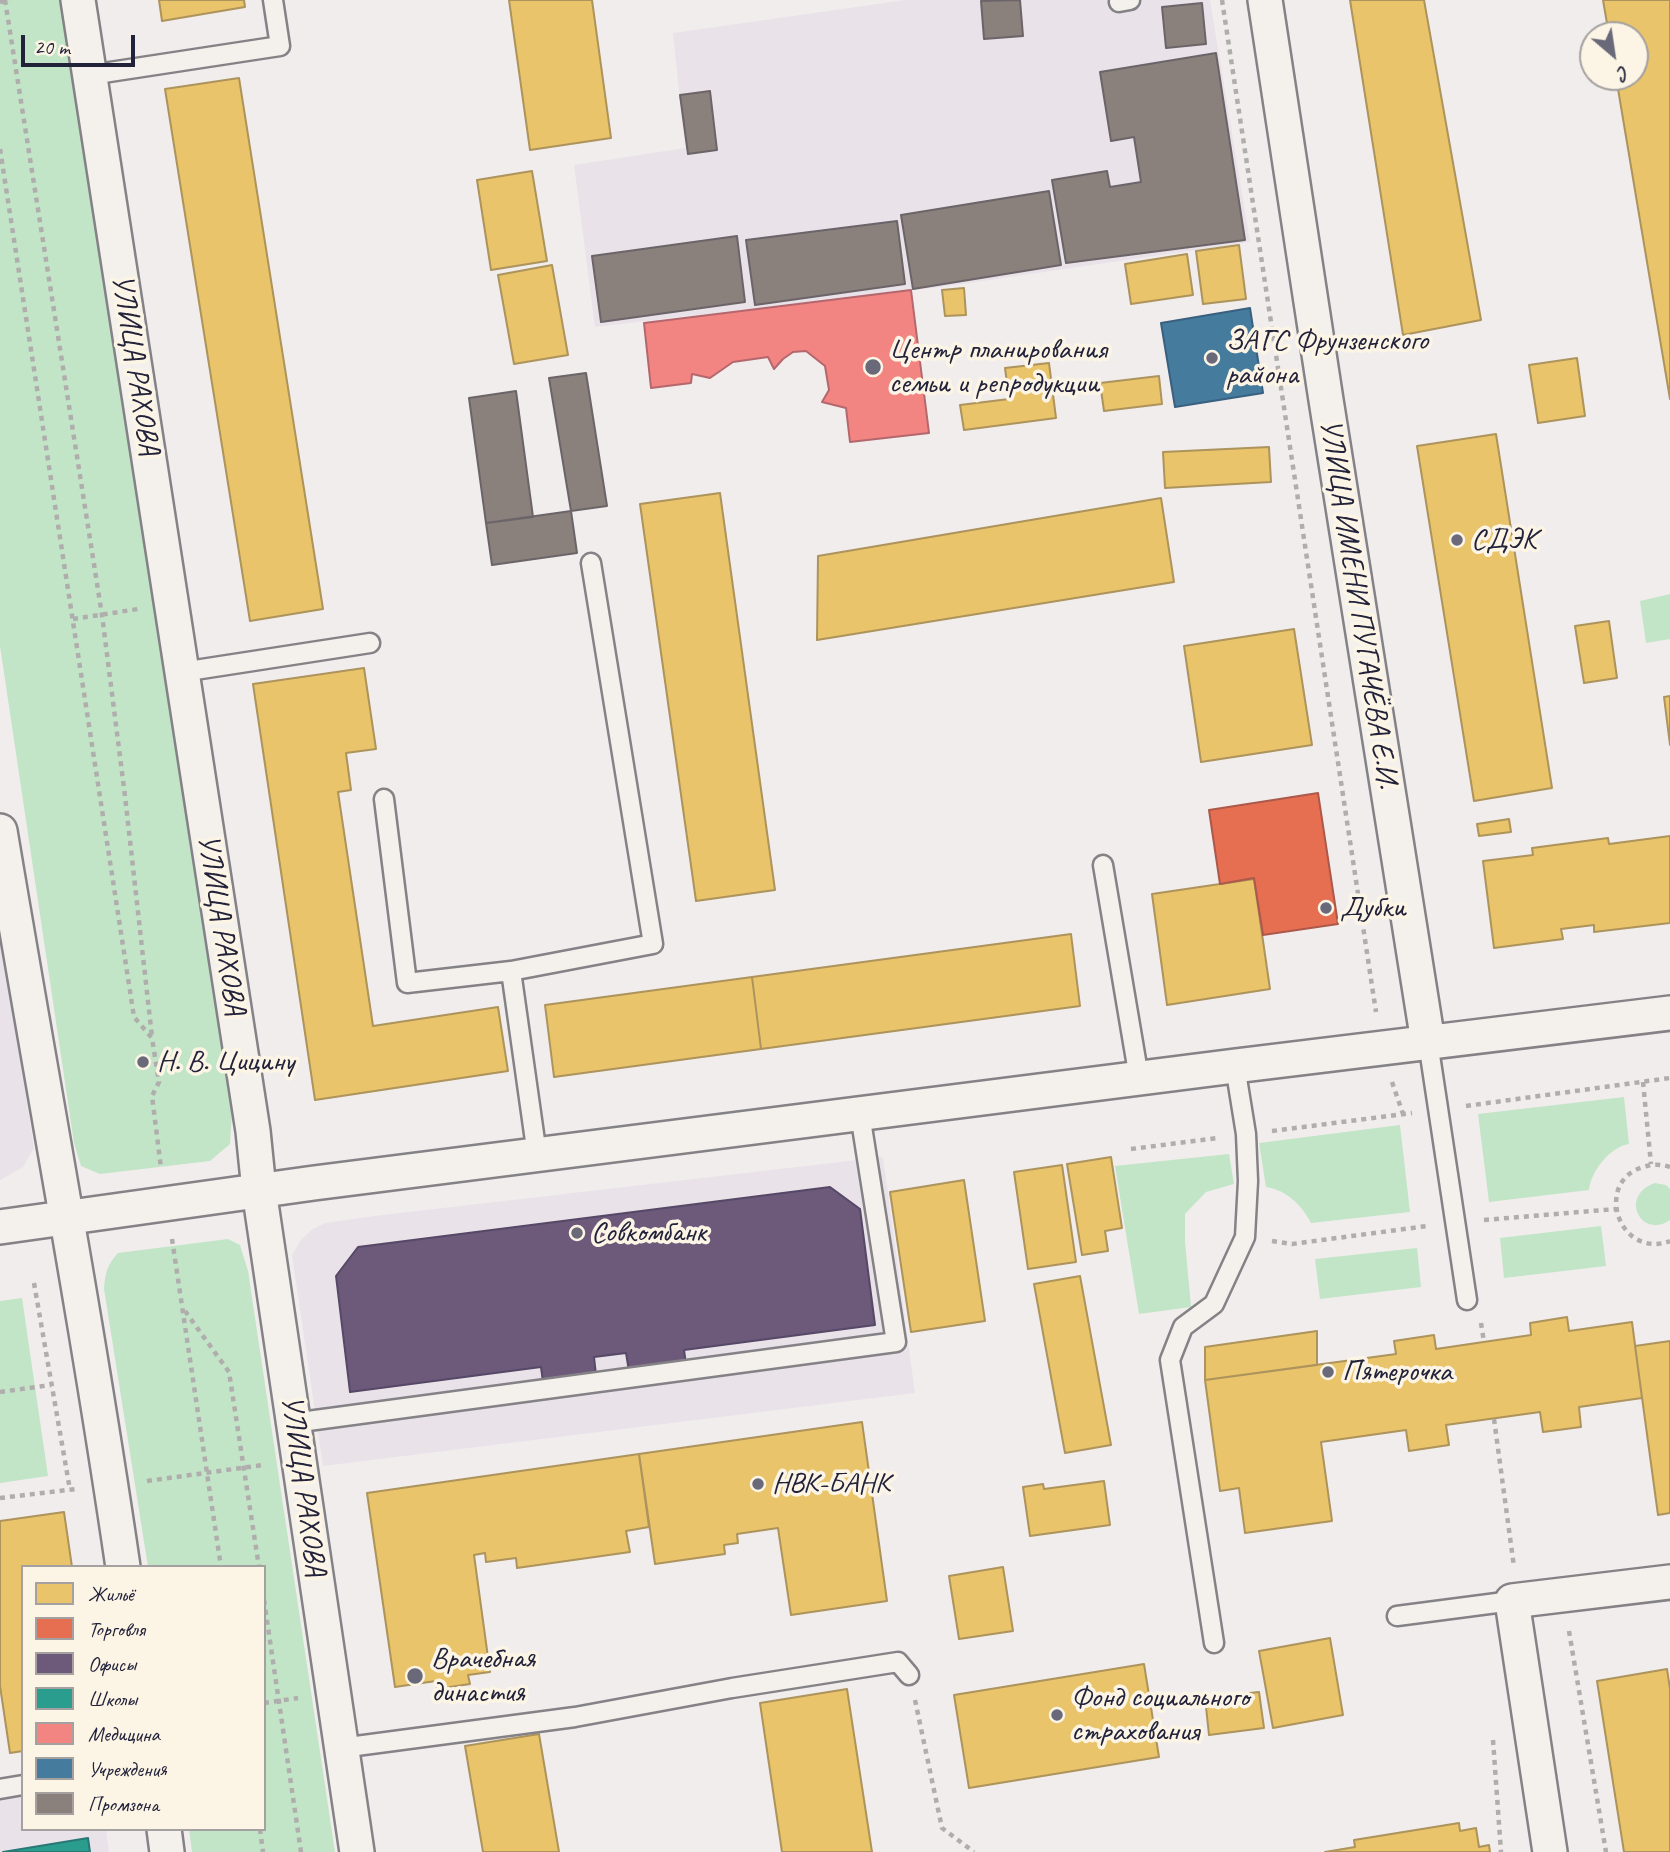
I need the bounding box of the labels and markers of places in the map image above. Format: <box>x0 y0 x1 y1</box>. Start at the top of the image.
place label: ЗАГС Фрунзенского района <box>1226 323 1428 394</box>
place label: Центр планирования семьи и репродукции <box>889 332 1107 402</box>
marker: ЗАГС Фрунзенского района <box>1204 350 1220 366</box>
marker: Центр планирования семьи и репродукции <box>863 357 883 377</box>
place label: СДЭК <box>1471 522 1537 558</box>
marker: СДЭК <box>1449 532 1465 548</box>
place label: Дубки <box>1340 890 1405 926</box>
marker: Дубки <box>1318 900 1334 916</box>
place label: Н. В. Цицину <box>157 1044 294 1080</box>
marker: Н. В. Цицину <box>135 1054 151 1070</box>
place label: Совкомбанк <box>591 1215 706 1251</box>
marker: Совкомбанк <box>569 1225 585 1241</box>
place label: Пятерочка <box>1342 1354 1452 1390</box>
marker: Пятерочка <box>1320 1364 1336 1380</box>
place label: НВК-БАНК <box>772 1466 890 1502</box>
marker: НВК-БАНК <box>750 1476 766 1492</box>
place label: Врачебная династия <box>431 1641 535 1712</box>
marker: Врачебная династия <box>405 1666 425 1686</box>
place label: Фонд социального страхования <box>1071 1680 1249 1750</box>
marker: Фонд социального страхования <box>1049 1707 1065 1723</box>

